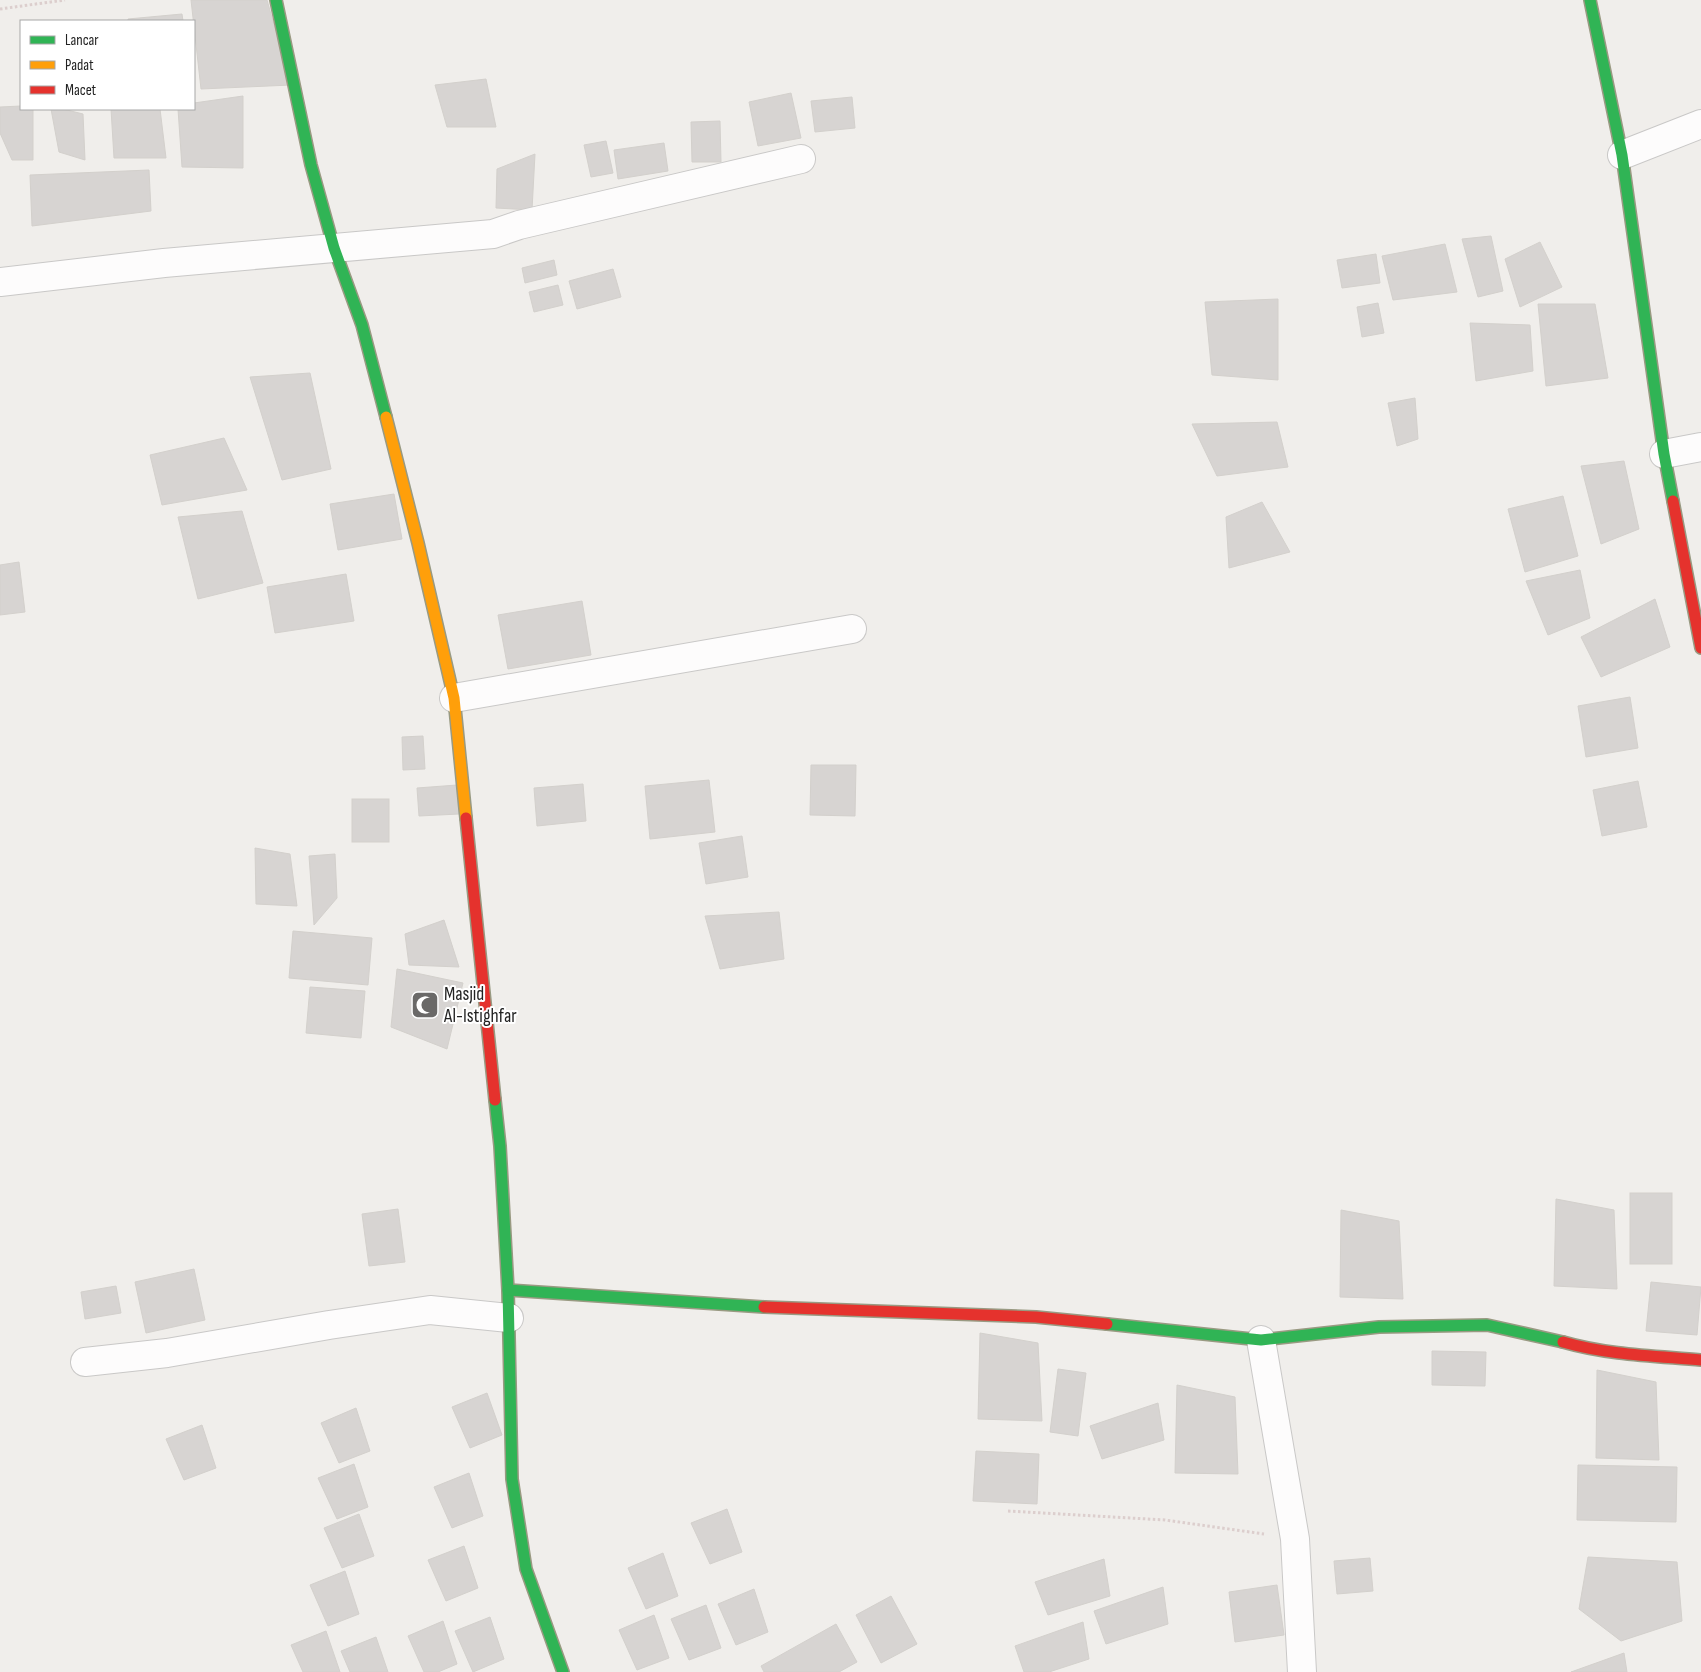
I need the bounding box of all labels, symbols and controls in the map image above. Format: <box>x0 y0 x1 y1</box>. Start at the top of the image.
legend <box>20 20 195 110</box>
text: Lancar <box>65 31 99 50</box>
text: Padat <box>65 56 94 75</box>
text: Macet <box>65 81 97 100</box>
place label: Masjid Al-Istighfar <box>443 983 517 1028</box>
mosque icon: Masjid Al-Istighfar <box>410 990 440 1020</box>

